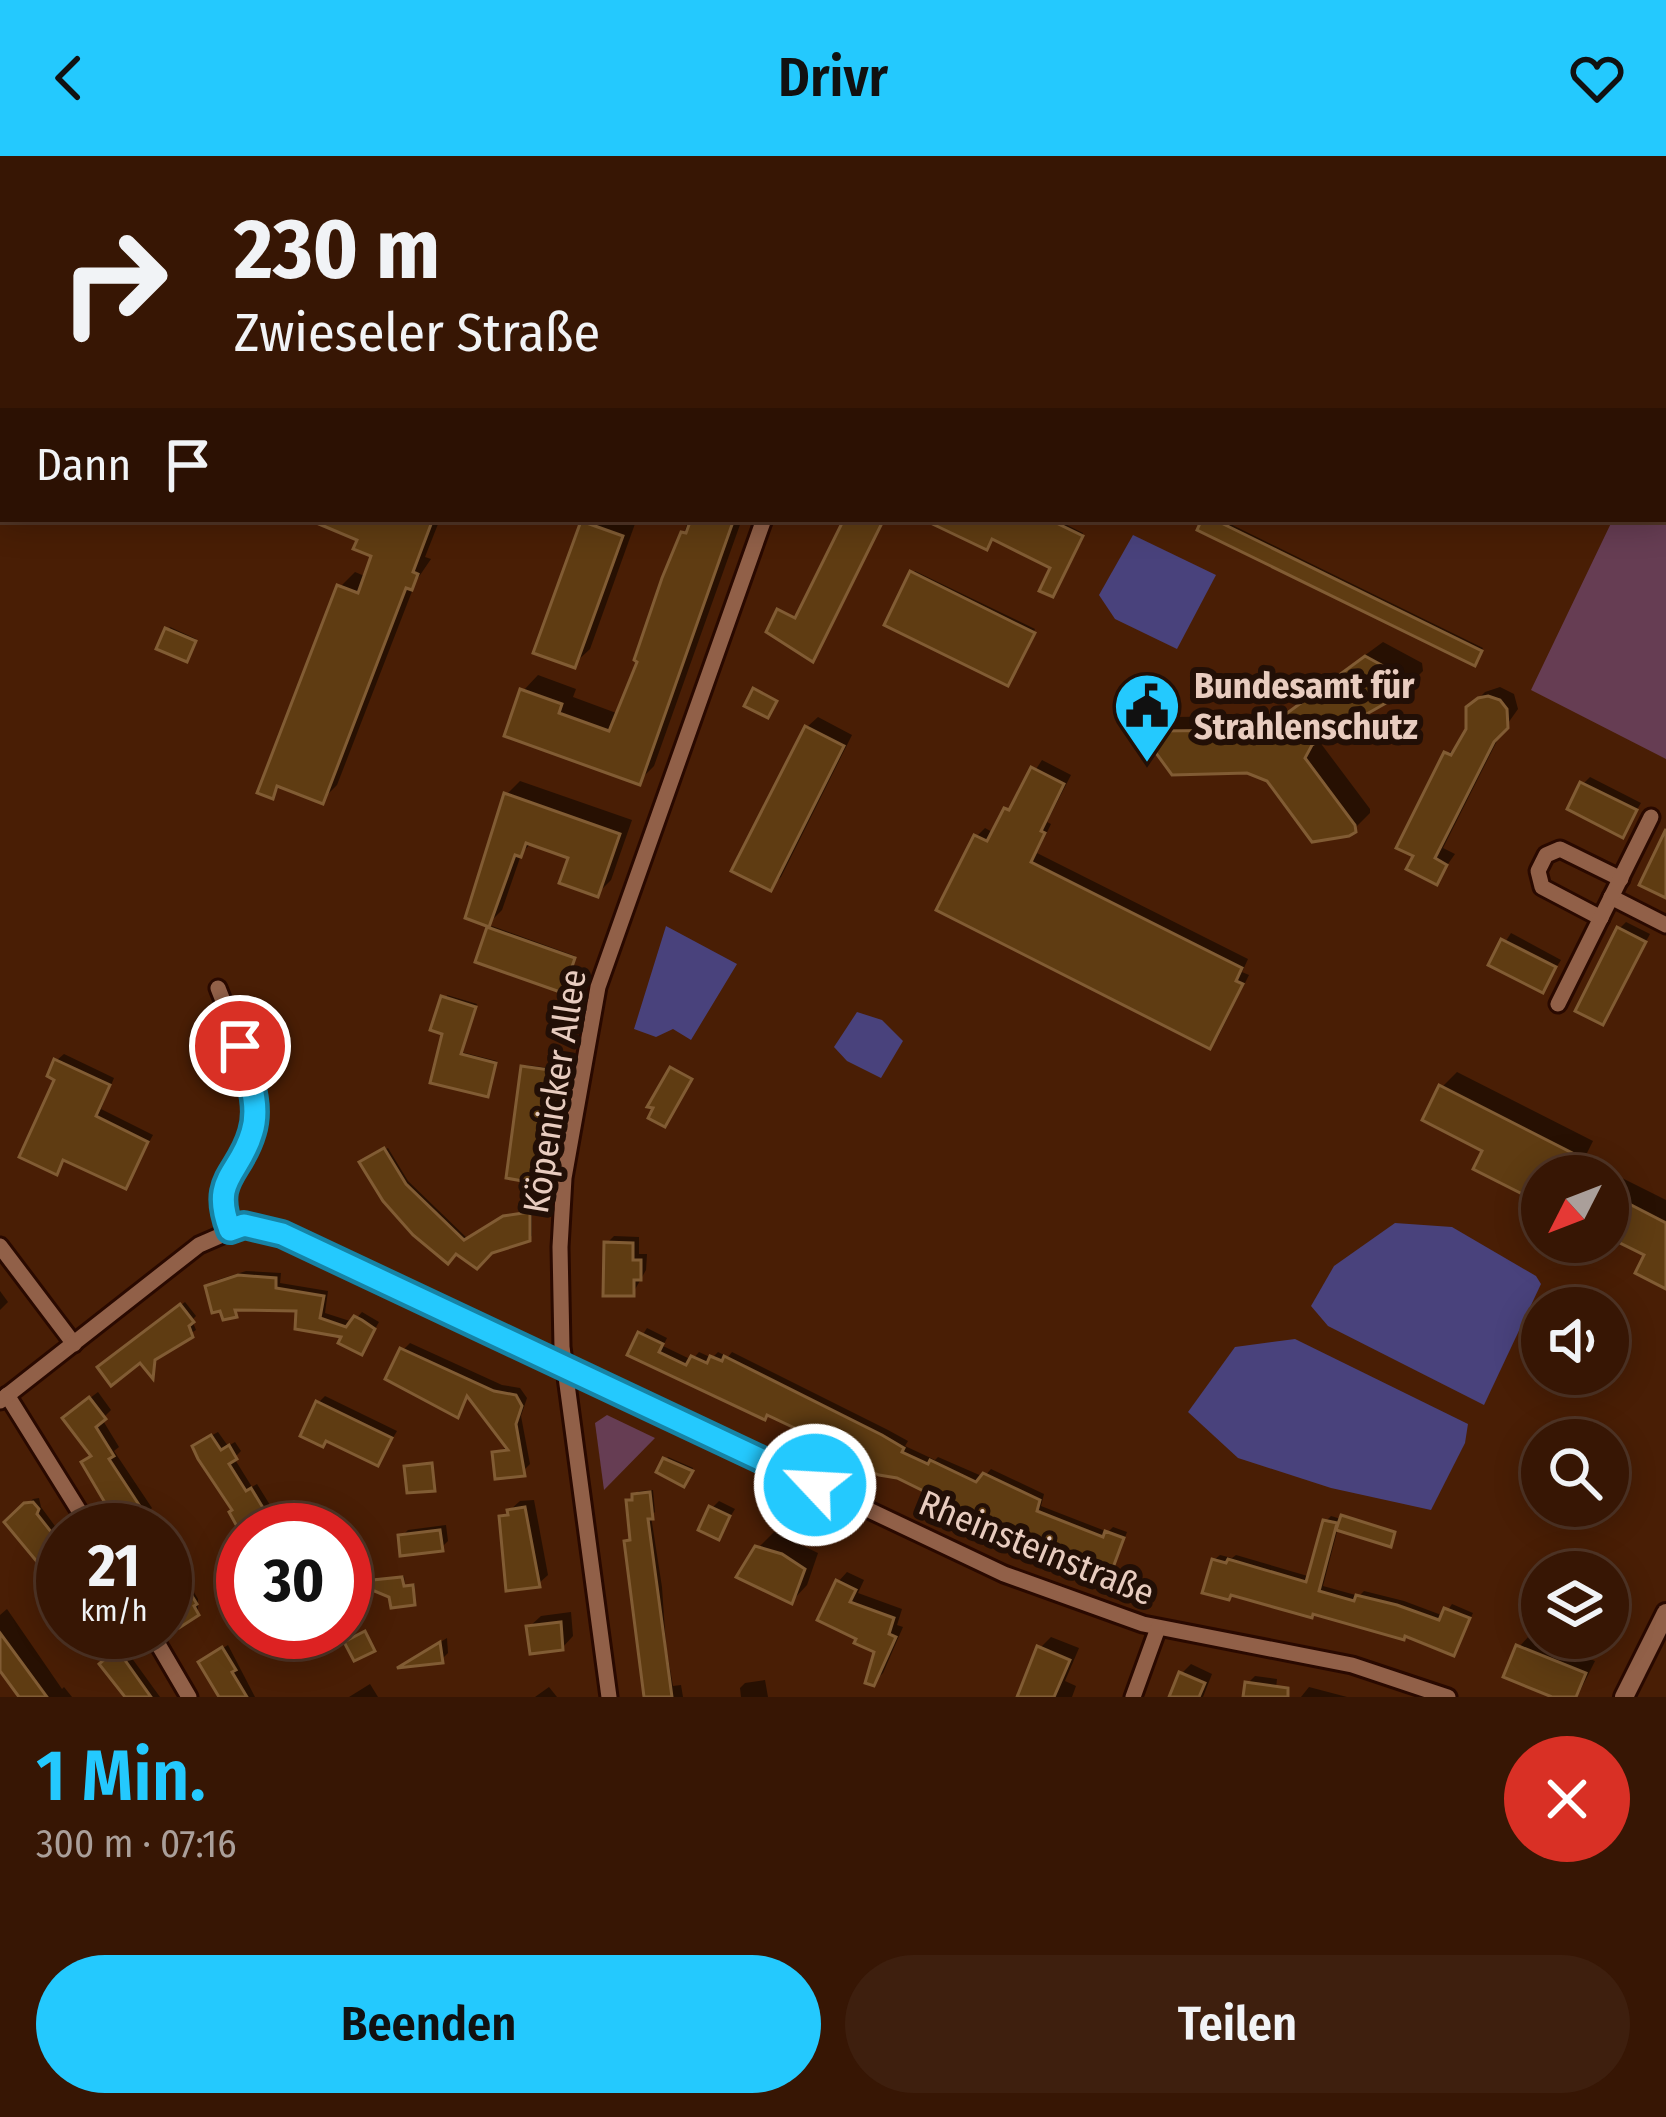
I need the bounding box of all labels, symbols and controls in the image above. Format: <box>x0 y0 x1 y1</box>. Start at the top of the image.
icon: back <box>36 45 102 111</box>
icon: heart <box>1564 45 1630 111</box>
text: Drivr <box>778 46 888 110</box>
text: 230 m <box>234 199 440 300</box>
icon: right <box>36 204 192 360</box>
text: Zwieseler Straße <box>234 301 600 365</box>
icon: arrive <box>155 432 221 498</box>
text: Dann <box>36 438 131 492</box>
place label: Bundesamt für Strahlenschutz <box>1194 664 1418 749</box>
public building icon: Bundesamt für Strahlenschutz <box>1112 671 1182 765</box>
street label: Köpenicker Allee <box>514 966 596 1216</box>
pin <box>189 995 291 1097</box>
icon: arrive <box>207 1013 273 1079</box>
north arrow <box>1521 1155 1629 1263</box>
map controls <box>1521 1155 1629 1659</box>
button: sound <box>1521 1287 1629 1395</box>
button: search <box>1521 1419 1629 1527</box>
position arrow <box>752 1422 878 1548</box>
street label: Rheinsteinstraße <box>912 1481 1161 1615</box>
speed limit sign: 30 <box>216 1503 372 1659</box>
text: 21 <box>88 1530 140 1602</box>
button: layers <box>1521 1551 1629 1659</box>
text: km/h <box>81 1593 147 1629</box>
text: 1 Min. <box>36 1733 206 1819</box>
button: close <box>1504 1736 1630 1862</box>
text: 300 m · 07:16 <box>36 1821 237 1867</box>
button: Beenden <box>36 1955 821 2093</box>
button: Teilen <box>845 1955 1630 2093</box>

